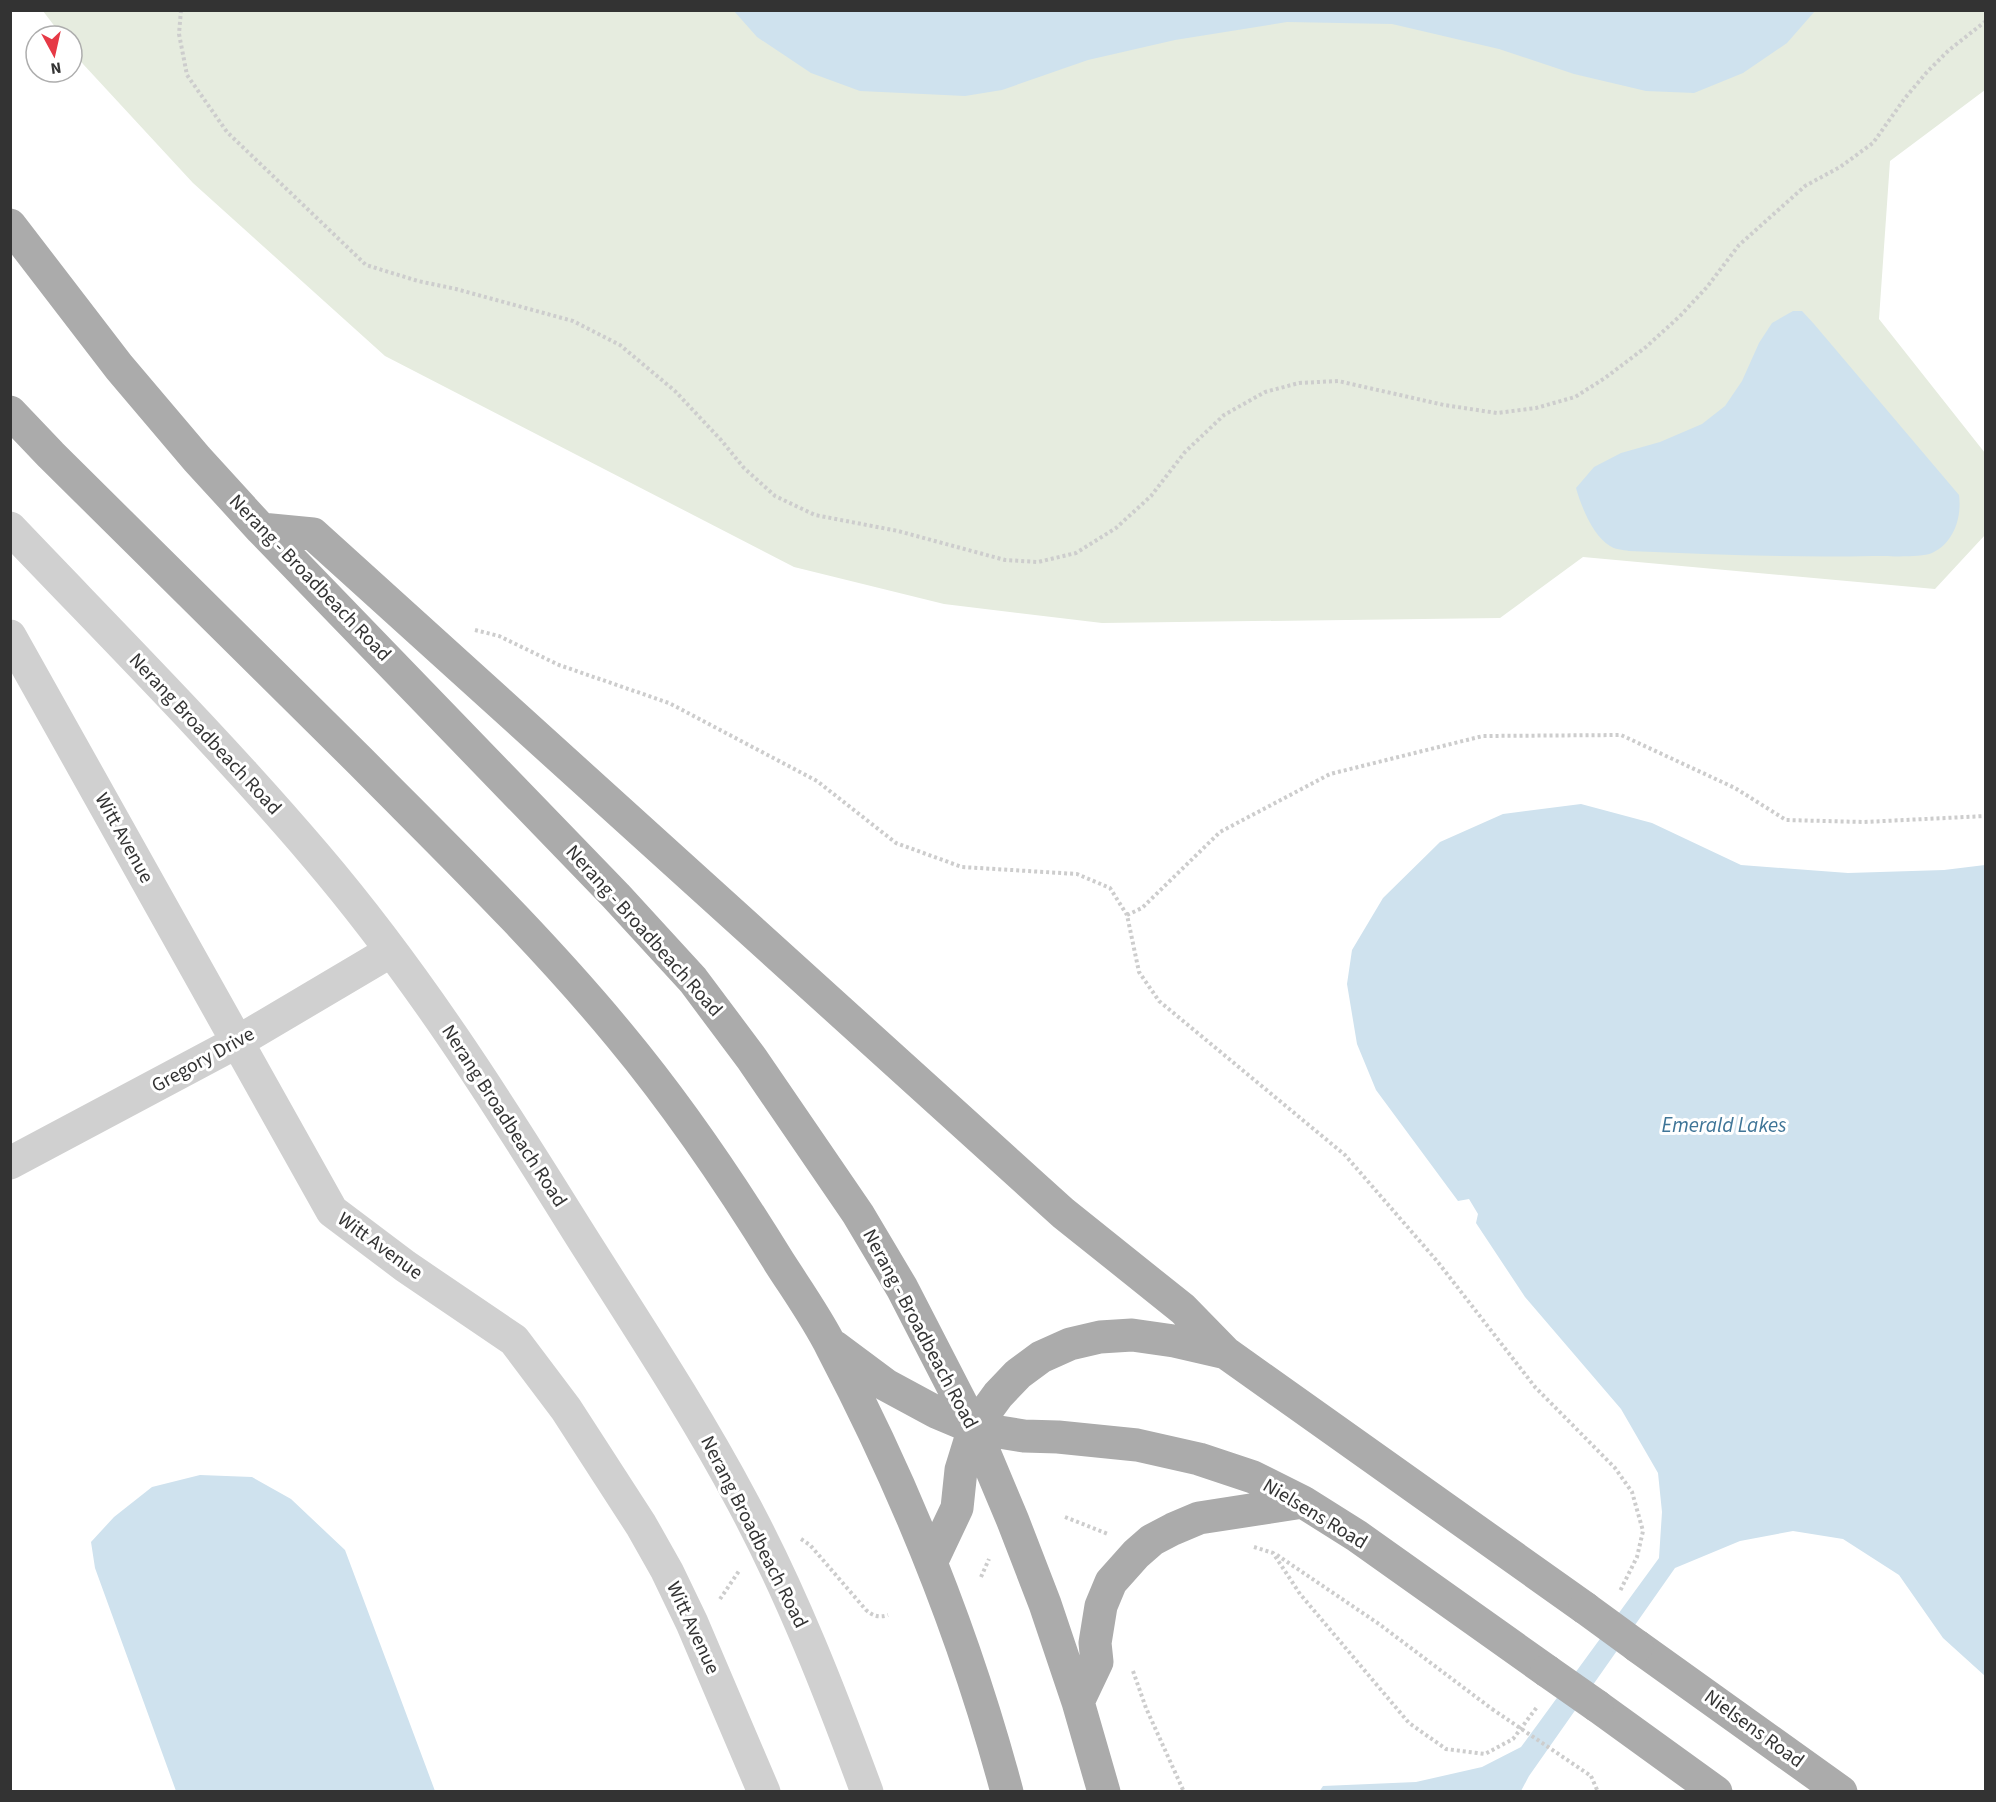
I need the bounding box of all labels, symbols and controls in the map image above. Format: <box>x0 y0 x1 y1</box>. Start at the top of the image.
north arrow <box>24 24 84 84</box>
text: N <box>49 56 63 79</box>
street label: Nerang - Broadbeach Road <box>223 488 397 668</box>
street label: Nerang Broadbeach Road <box>122 647 288 821</box>
street label: Witt Avenue <box>88 788 160 888</box>
street label: Nerang - Broadbeach Road <box>559 839 729 1023</box>
street label: Nerang Broadbeach Road <box>434 1019 574 1213</box>
street label: Gregory Drive <box>147 1020 260 1100</box>
water label: Emerald Lakes <box>1661 1110 1787 1140</box>
street label: Witt Avenue <box>332 1205 428 1287</box>
street label: Nerang - Broadbeach Road <box>855 1224 985 1434</box>
street label: Nerang Broadbeach Road <box>693 1431 815 1633</box>
street label: Nielsens Road <box>1257 1472 1373 1556</box>
street label: Witt Avenue <box>659 1577 727 1679</box>
street label: Nielsens Road <box>1698 1683 1810 1775</box>

